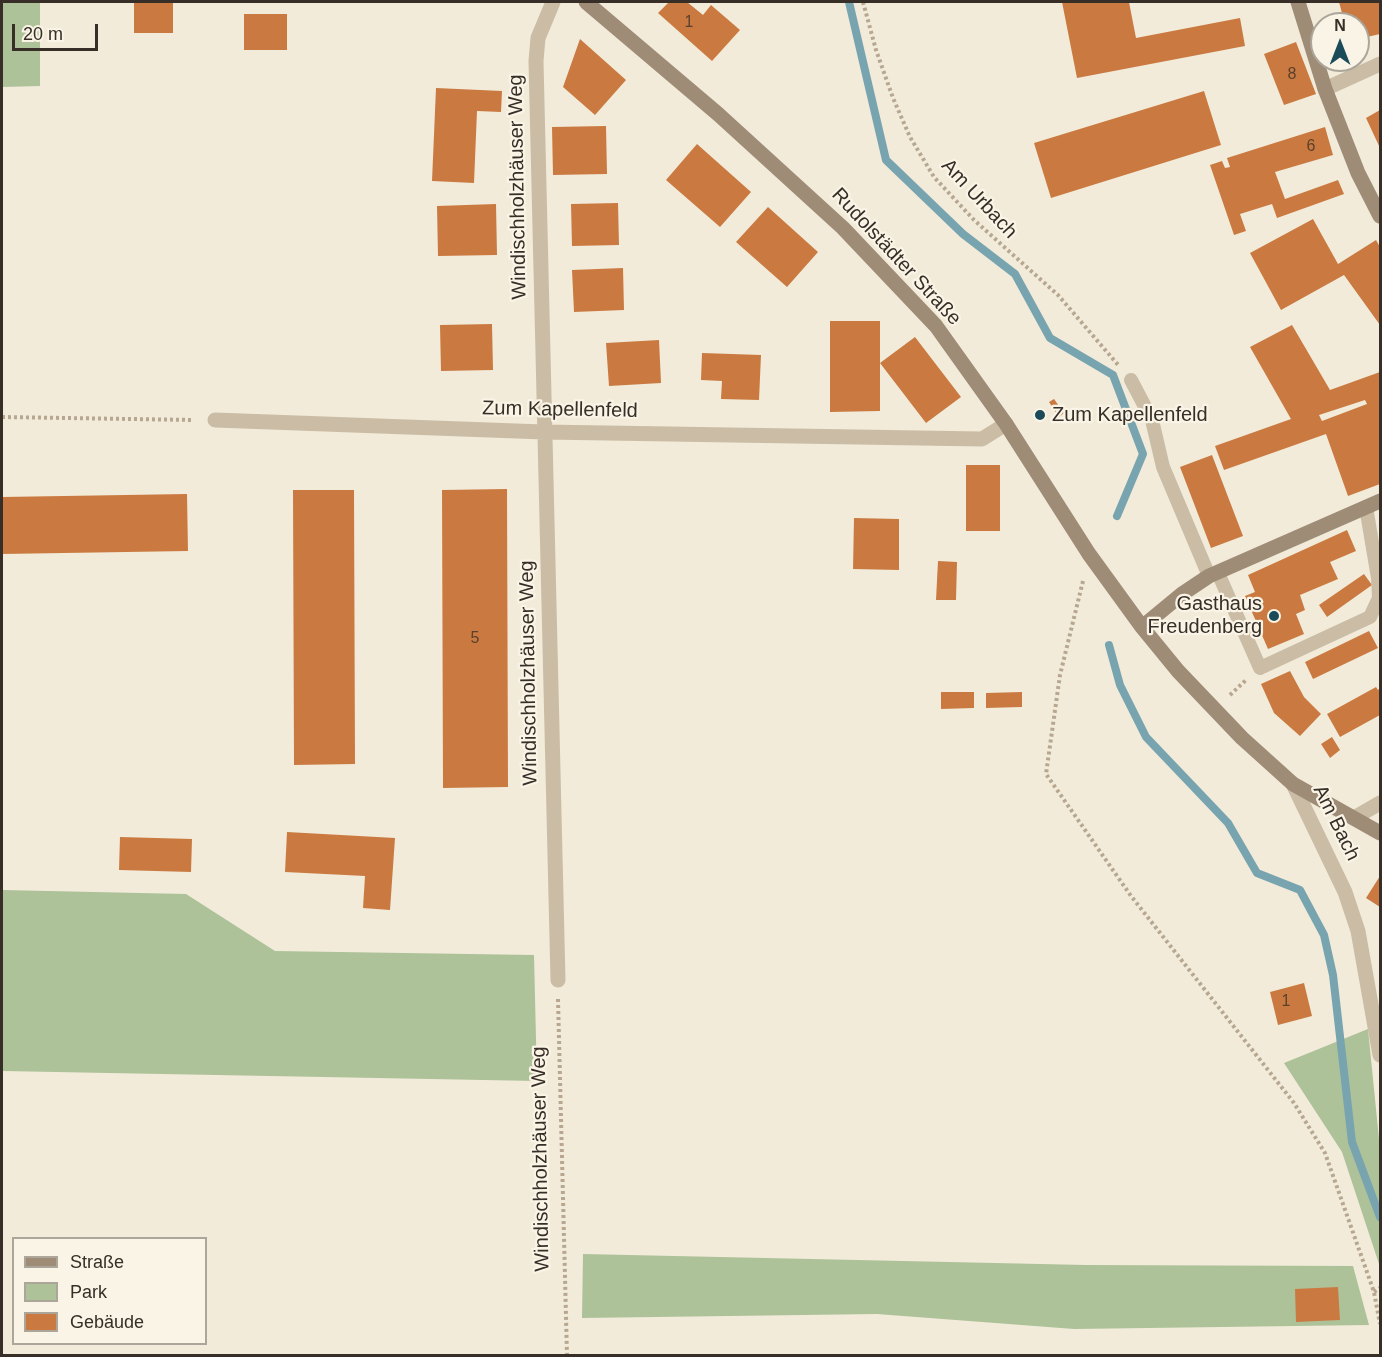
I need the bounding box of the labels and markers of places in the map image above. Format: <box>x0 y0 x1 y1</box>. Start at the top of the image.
place label: Zum Kapellenfeld <box>1052 403 1208 427</box>
marker: Zum Kapellenfeld <box>1033 408 1047 422</box>
place label: Gasthaus Freudenberg <box>1147 592 1262 639</box>
marker: Gasthaus Freudenberg <box>1267 609 1281 623</box>

